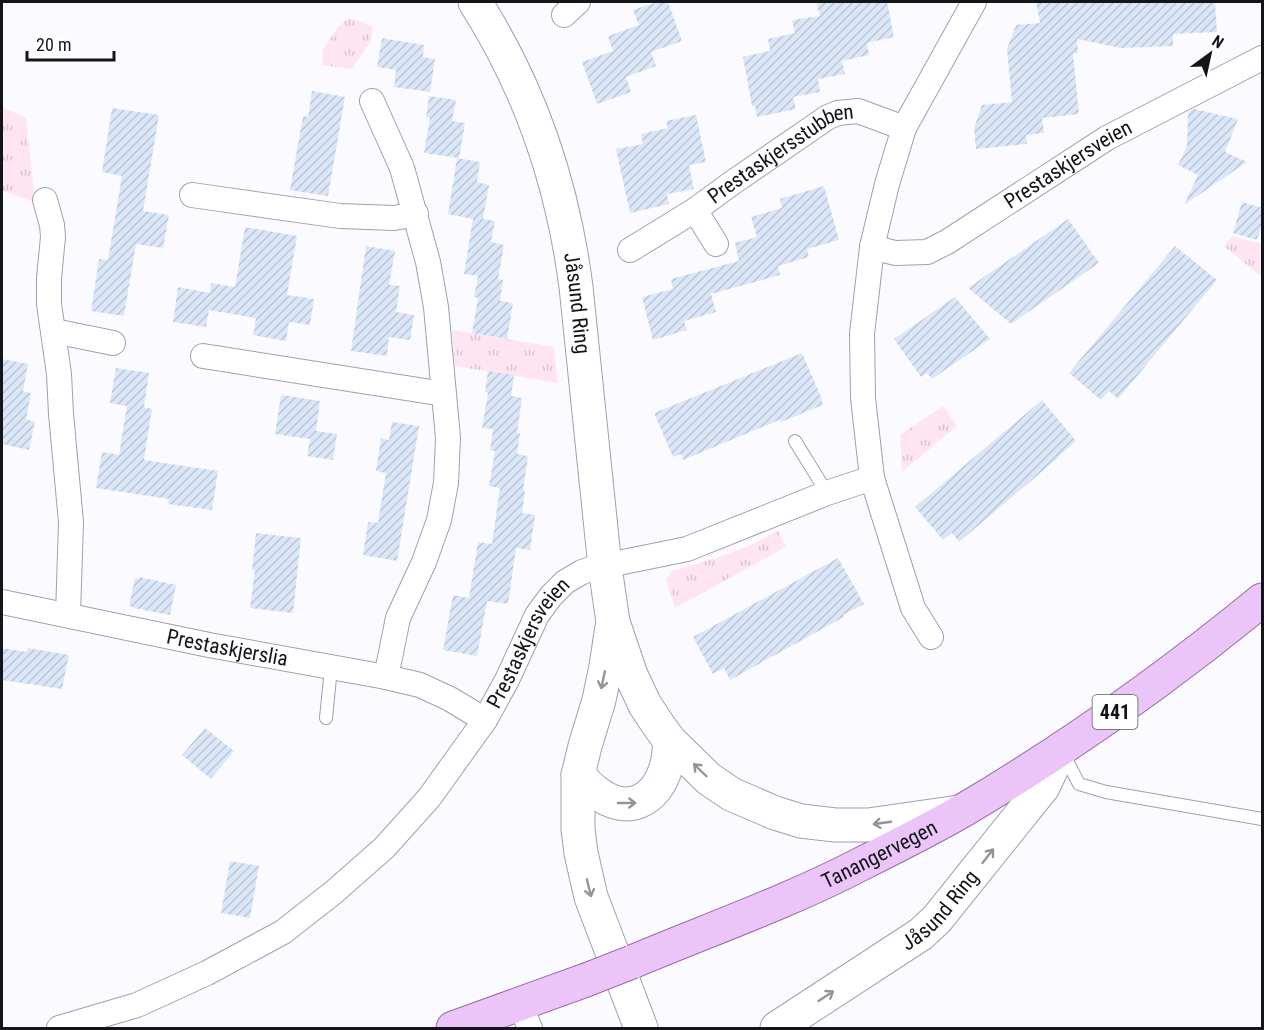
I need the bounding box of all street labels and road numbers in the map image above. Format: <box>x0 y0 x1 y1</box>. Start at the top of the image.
street label: Prestaskjersstubben <box>703 100 855 209</box>
street label: Prestaskjersveien <box>1000 115 1136 214</box>
street label: Jåsund Ring <box>559 251 595 355</box>
street label: Prestaskjersveien <box>482 573 574 712</box>
street label: Prestaskjerslia <box>165 625 290 671</box>
road number: 441 <box>1092 695 1138 729</box>
street label: Tanangervegen <box>818 815 941 893</box>
street label: Jåsund Ring <box>897 865 983 955</box>

